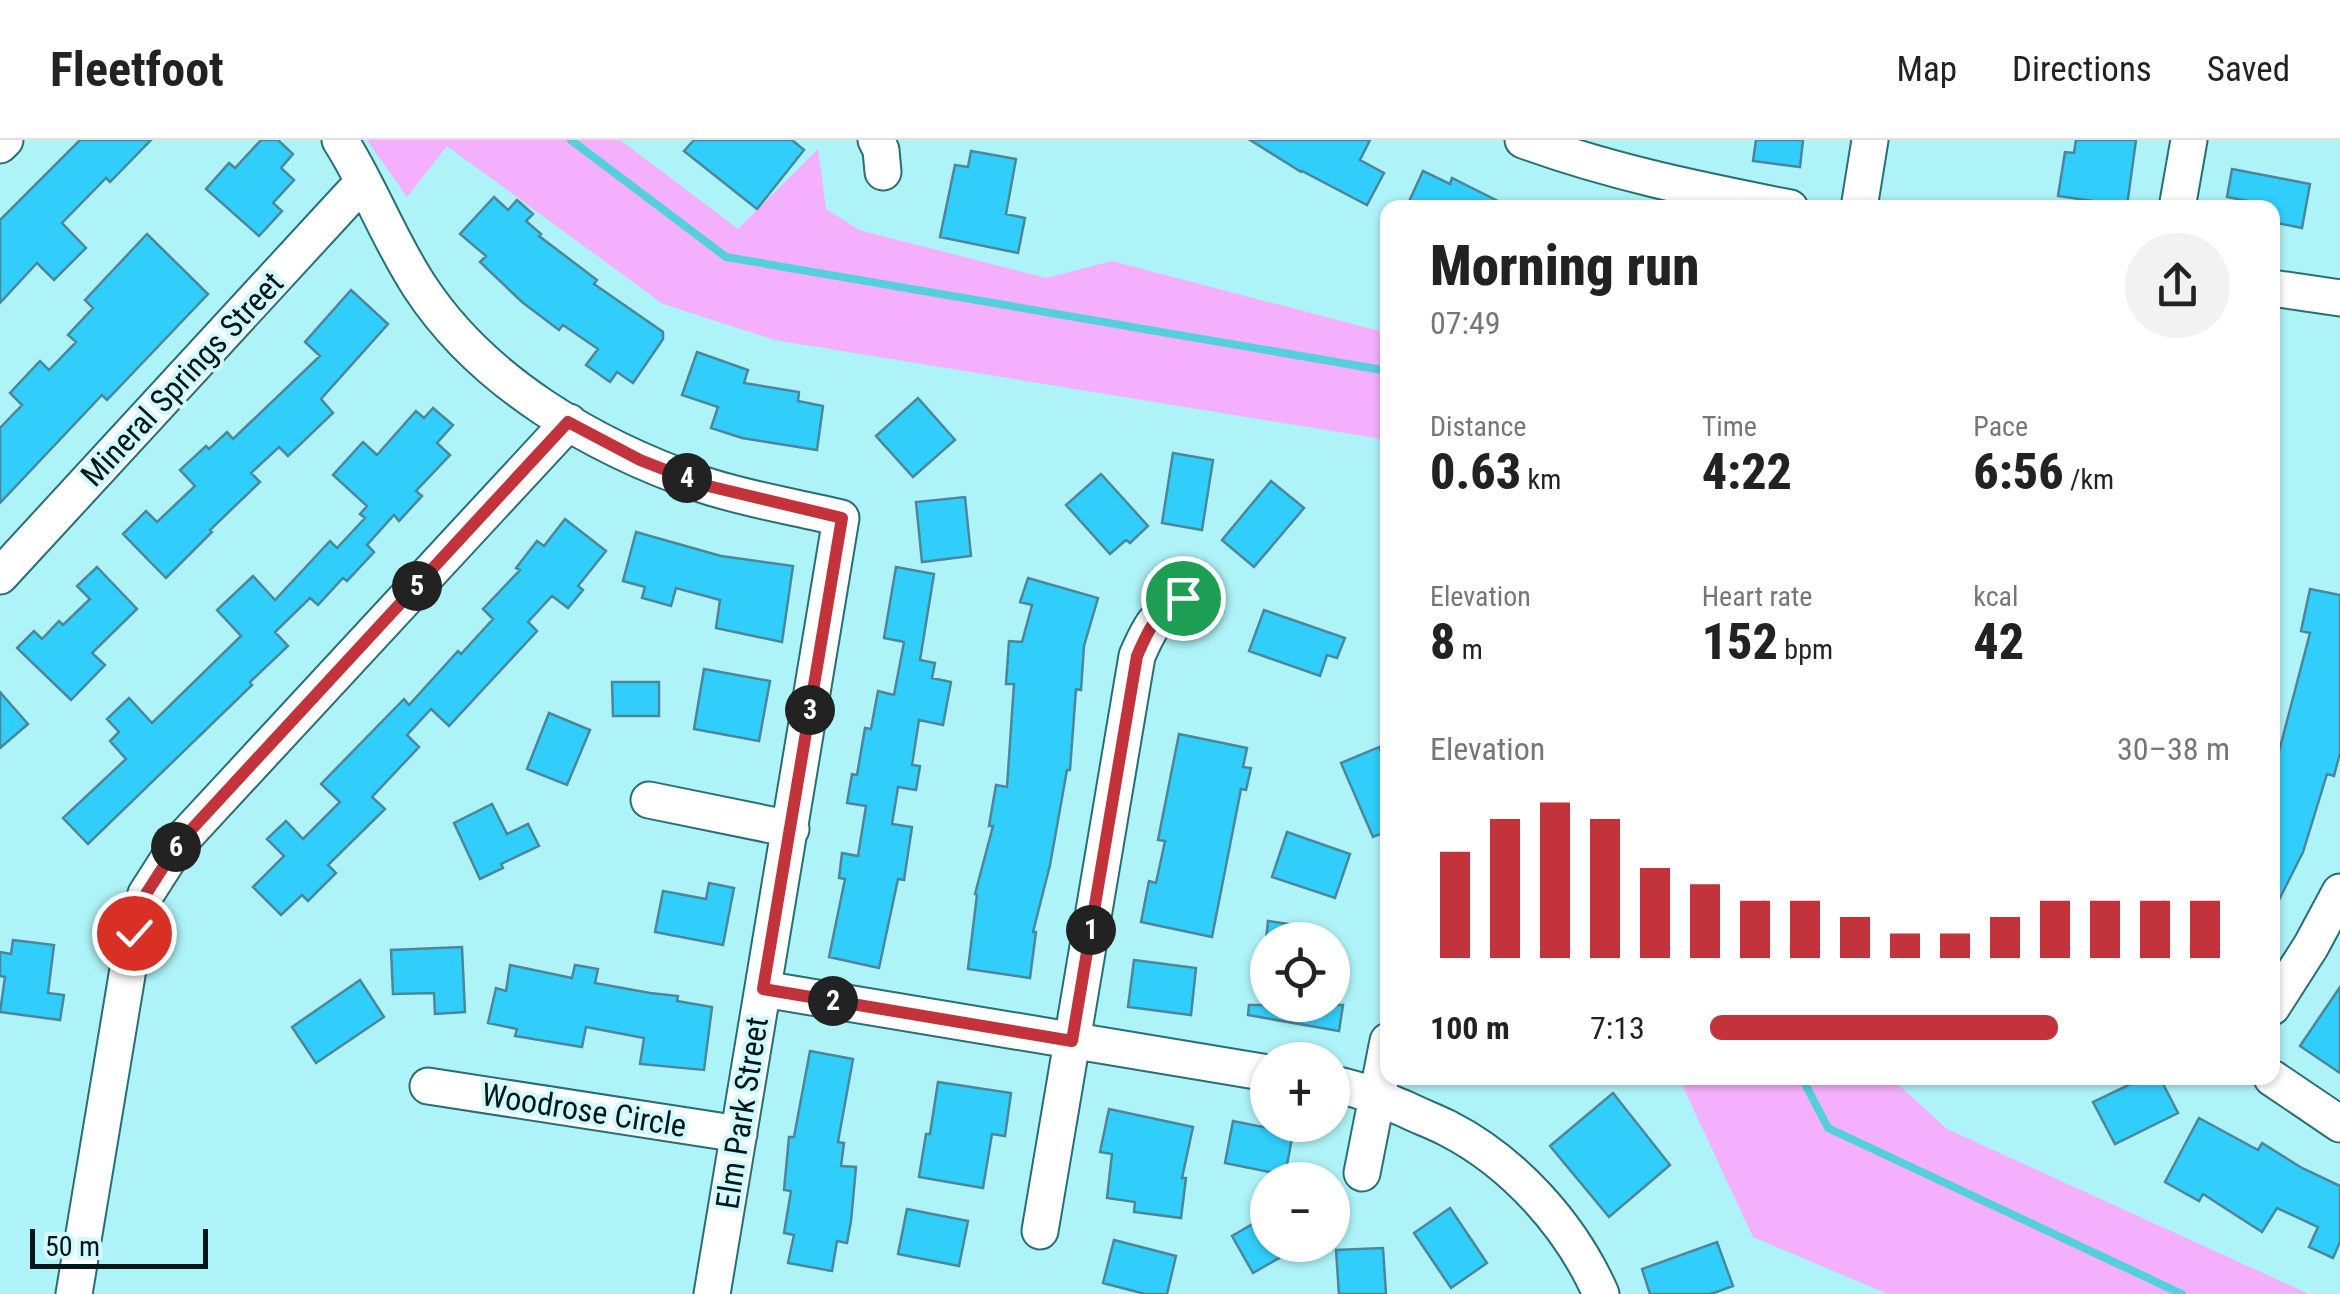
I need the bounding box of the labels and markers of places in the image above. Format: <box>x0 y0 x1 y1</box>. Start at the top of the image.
pin: 4 <box>662 453 712 503</box>
pin <box>1141 556 1226 641</box>
pin: 5 <box>392 561 442 611</box>
pin: 3 <box>785 685 835 735</box>
pin: 6 <box>151 822 201 872</box>
pin <box>92 891 177 976</box>
pin: 1 <box>1066 905 1116 955</box>
pin: 2 <box>808 976 858 1026</box>

